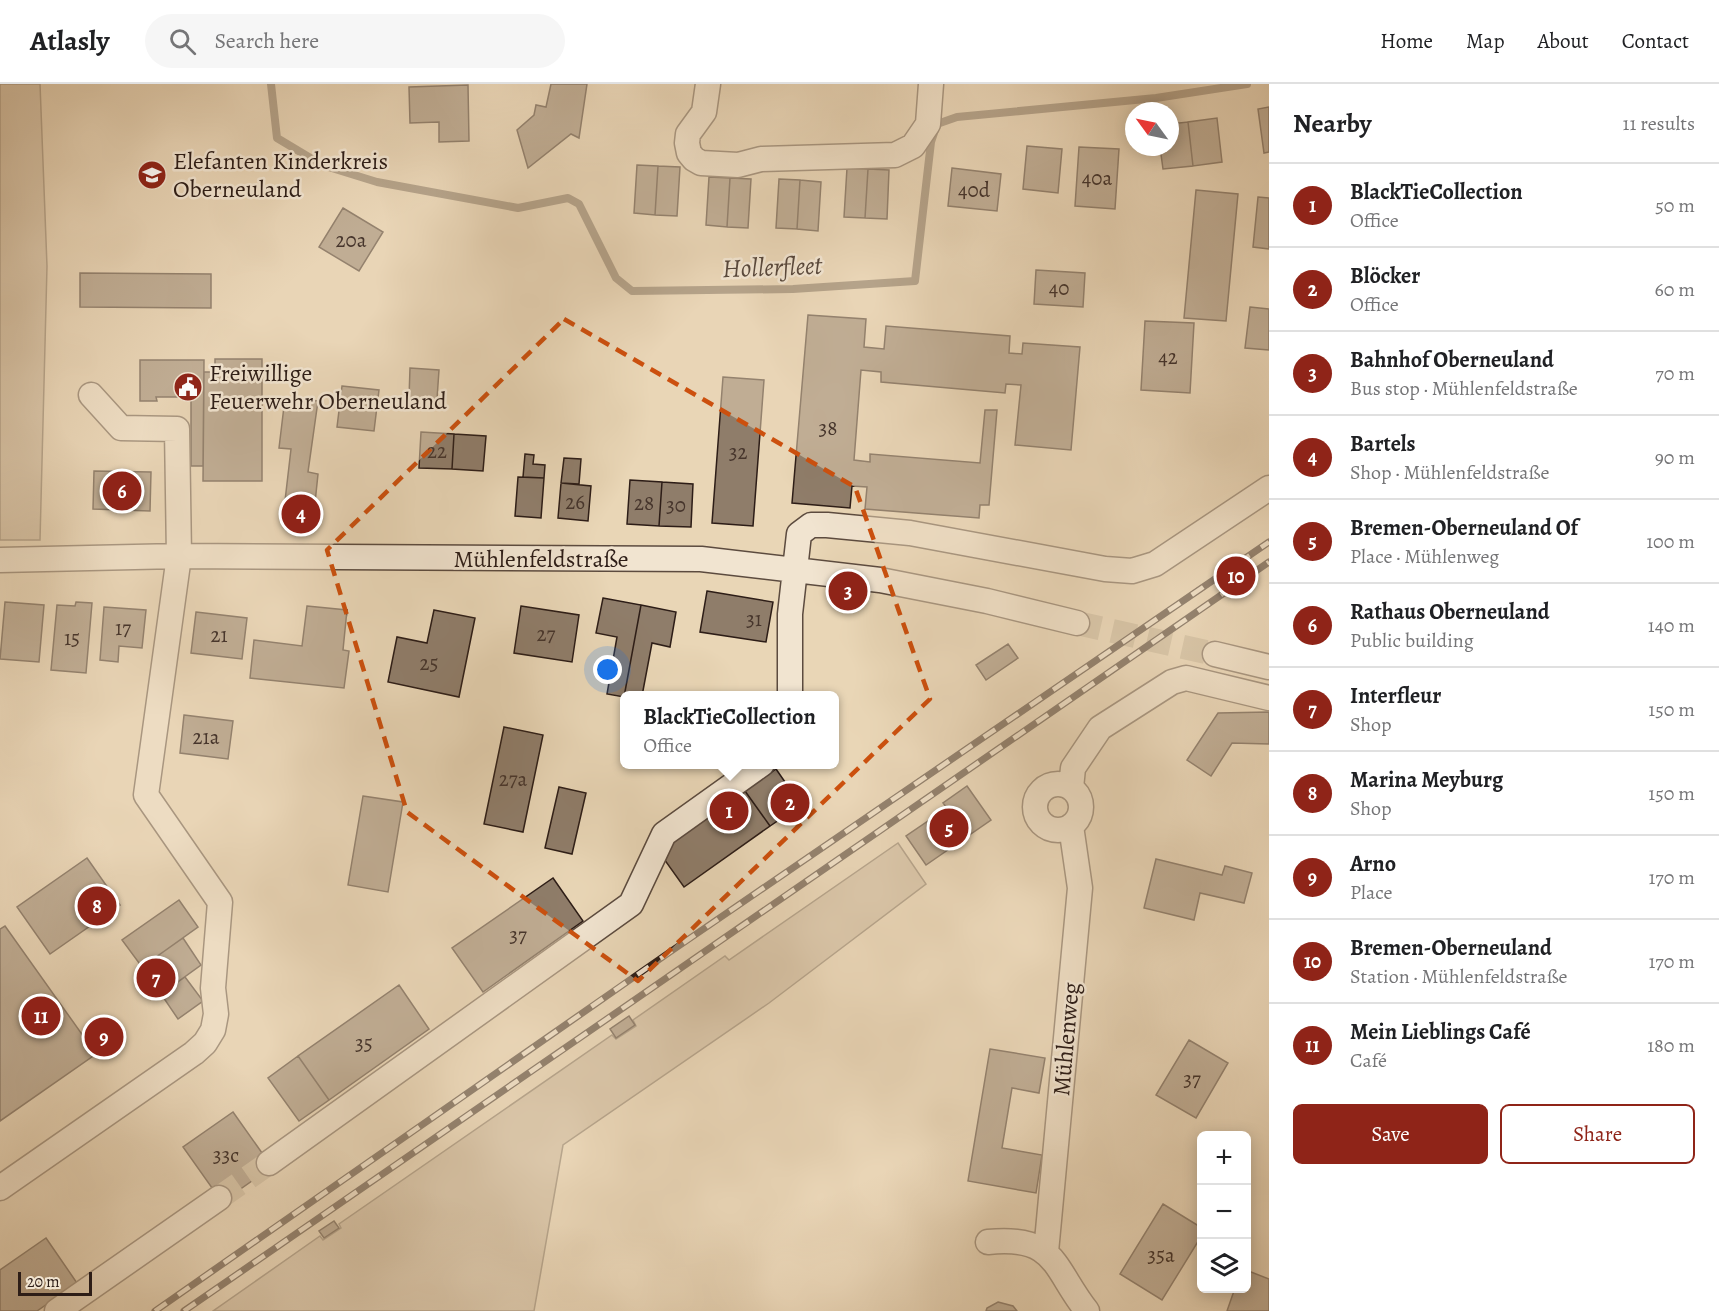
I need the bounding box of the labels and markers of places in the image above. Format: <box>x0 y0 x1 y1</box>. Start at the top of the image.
place label: Elefanten Kinderkreis Oberneuland <box>173 145 388 205</box>
school or university icon: Elefanten Kinderkreis Oberneuland <box>136 159 168 191</box>
place label: Freiwillige Feuerwehr Oberneuland <box>209 357 447 417</box>
public building icon: Freiwillige Feuerwehr Oberneuland <box>172 371 204 403</box>
pin: 6 <box>102 468 142 514</box>
pin: 4 <box>282 492 320 536</box>
pin: 10 <box>1216 554 1256 598</box>
pin: 3 <box>828 568 868 614</box>
pin: 2 <box>770 780 810 826</box>
pin: 1 <box>710 788 748 834</box>
pin: 5 <box>930 806 968 850</box>
pin: 8 <box>78 884 116 928</box>
pin: 7 <box>136 956 176 1000</box>
pin: 11 <box>22 994 60 1038</box>
pin: 9 <box>84 1014 124 1060</box>

